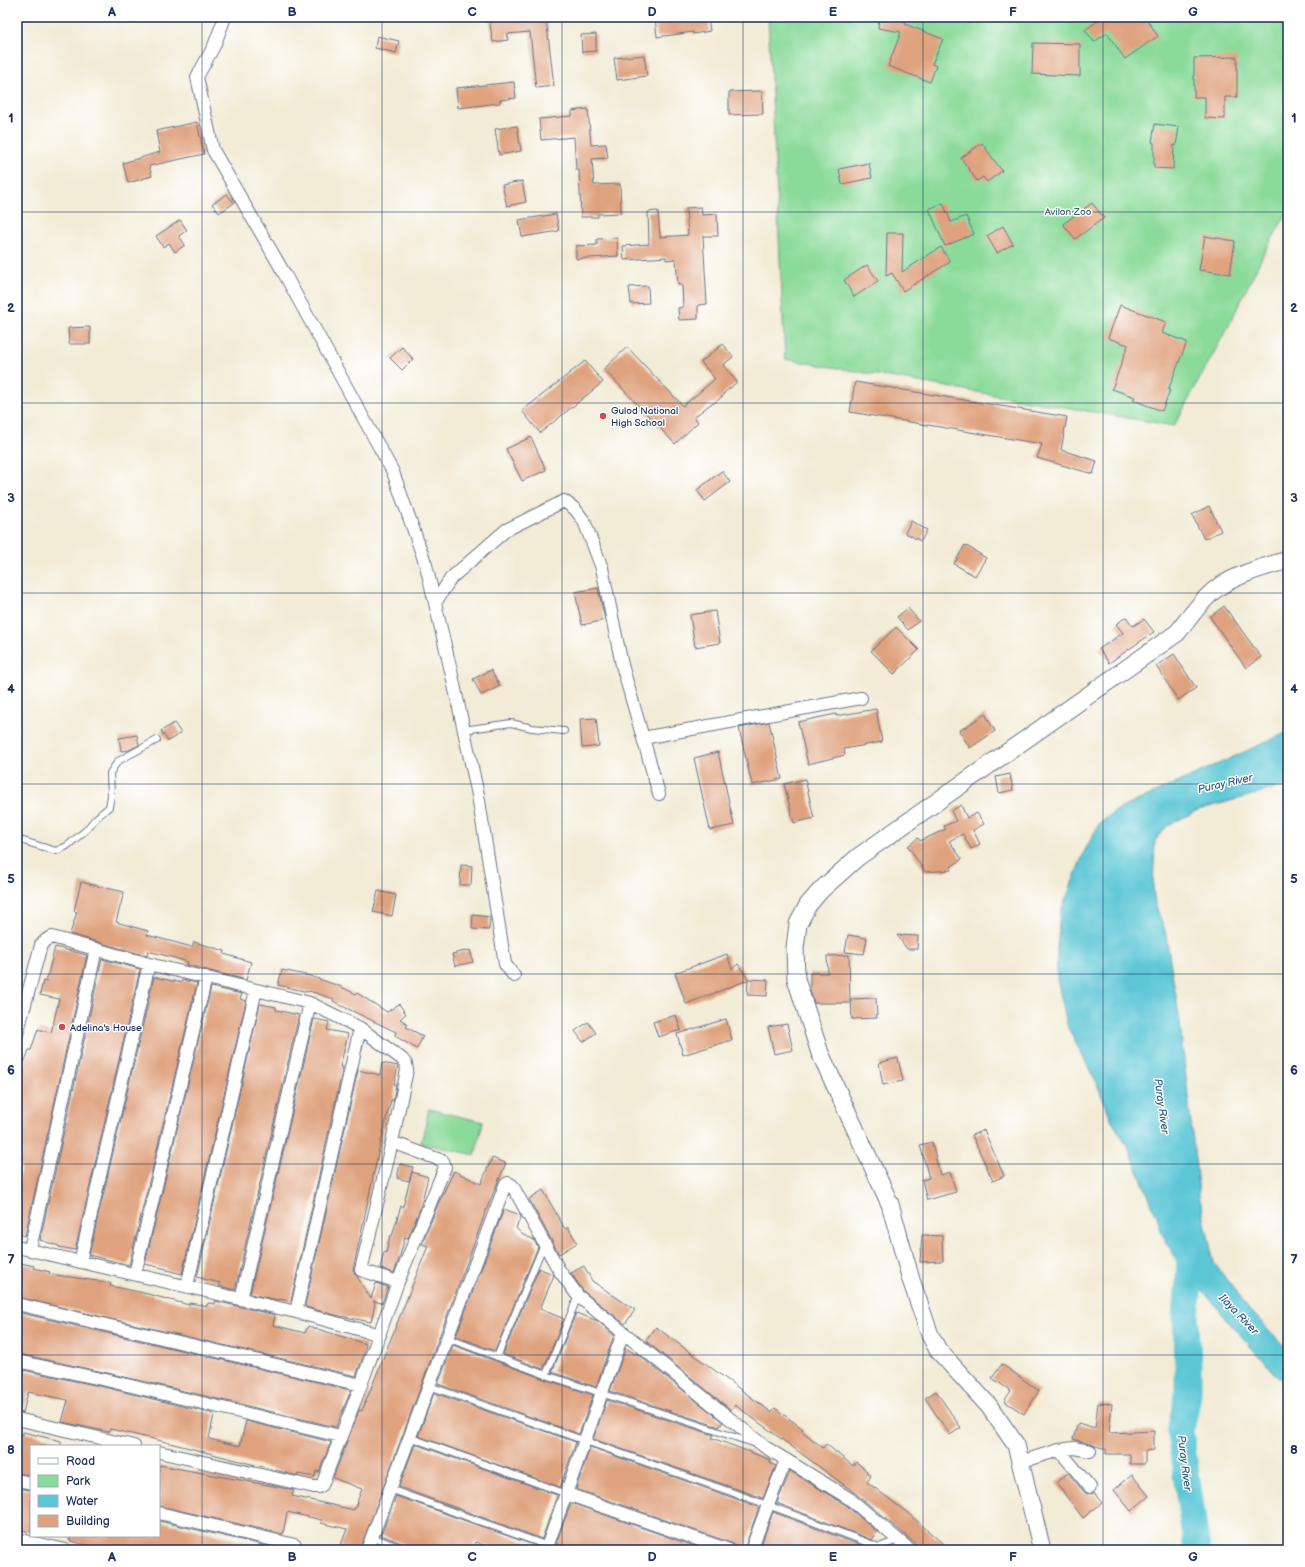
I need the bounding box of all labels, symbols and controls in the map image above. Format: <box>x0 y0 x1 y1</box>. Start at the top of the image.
text: A <box>107 4 116 20</box>
text: B <box>287 4 297 20</box>
text: C <box>467 4 477 20</box>
text: D <box>647 4 657 20</box>
text: E <box>829 4 838 20</box>
text: F <box>1009 4 1017 20</box>
text: G <box>1188 4 1198 20</box>
text: 1 <box>8 110 14 126</box>
text: 1 <box>1291 110 1297 126</box>
park label: Avilon Zoo <box>1045 206 1092 218</box>
text: 2 <box>7 300 15 316</box>
text: 2 <box>1290 300 1298 316</box>
place label: Gulod National High School <box>611 405 678 429</box>
marker: Gulod National High School <box>598 411 608 421</box>
text: 3 <box>7 490 15 506</box>
text: 3 <box>1290 490 1298 506</box>
text: 4 <box>7 681 15 697</box>
text: 4 <box>1290 681 1298 697</box>
water label: Puray River <box>1196 771 1255 796</box>
text: 5 <box>7 871 15 887</box>
text: 5 <box>1290 871 1298 887</box>
marker: Adelina's House <box>57 1022 67 1032</box>
place label: Adelina's House <box>70 1022 142 1034</box>
text: 6 <box>7 1062 15 1078</box>
text: 6 <box>1290 1062 1298 1078</box>
water label: Puray River <box>1151 1078 1172 1136</box>
text: 7 <box>7 1252 15 1268</box>
text: 7 <box>1290 1252 1298 1268</box>
water label: Ilaya River <box>1215 1291 1262 1338</box>
water label: Puray River <box>1175 1435 1194 1493</box>
text: 8 <box>7 1442 15 1458</box>
text: 8 <box>1290 1442 1298 1458</box>
legend <box>30 1445 160 1537</box>
text: Road <box>66 1454 95 1469</box>
text: Park <box>66 1474 90 1489</box>
text: Water <box>66 1494 98 1509</box>
text: Building <box>66 1514 110 1529</box>
text: A <box>107 1549 116 1565</box>
text: B <box>287 1549 297 1565</box>
text: C <box>467 1549 477 1565</box>
text: D <box>647 1549 657 1565</box>
text: E <box>829 1549 838 1565</box>
text: F <box>1009 1549 1017 1565</box>
text: G <box>1188 1549 1198 1565</box>

